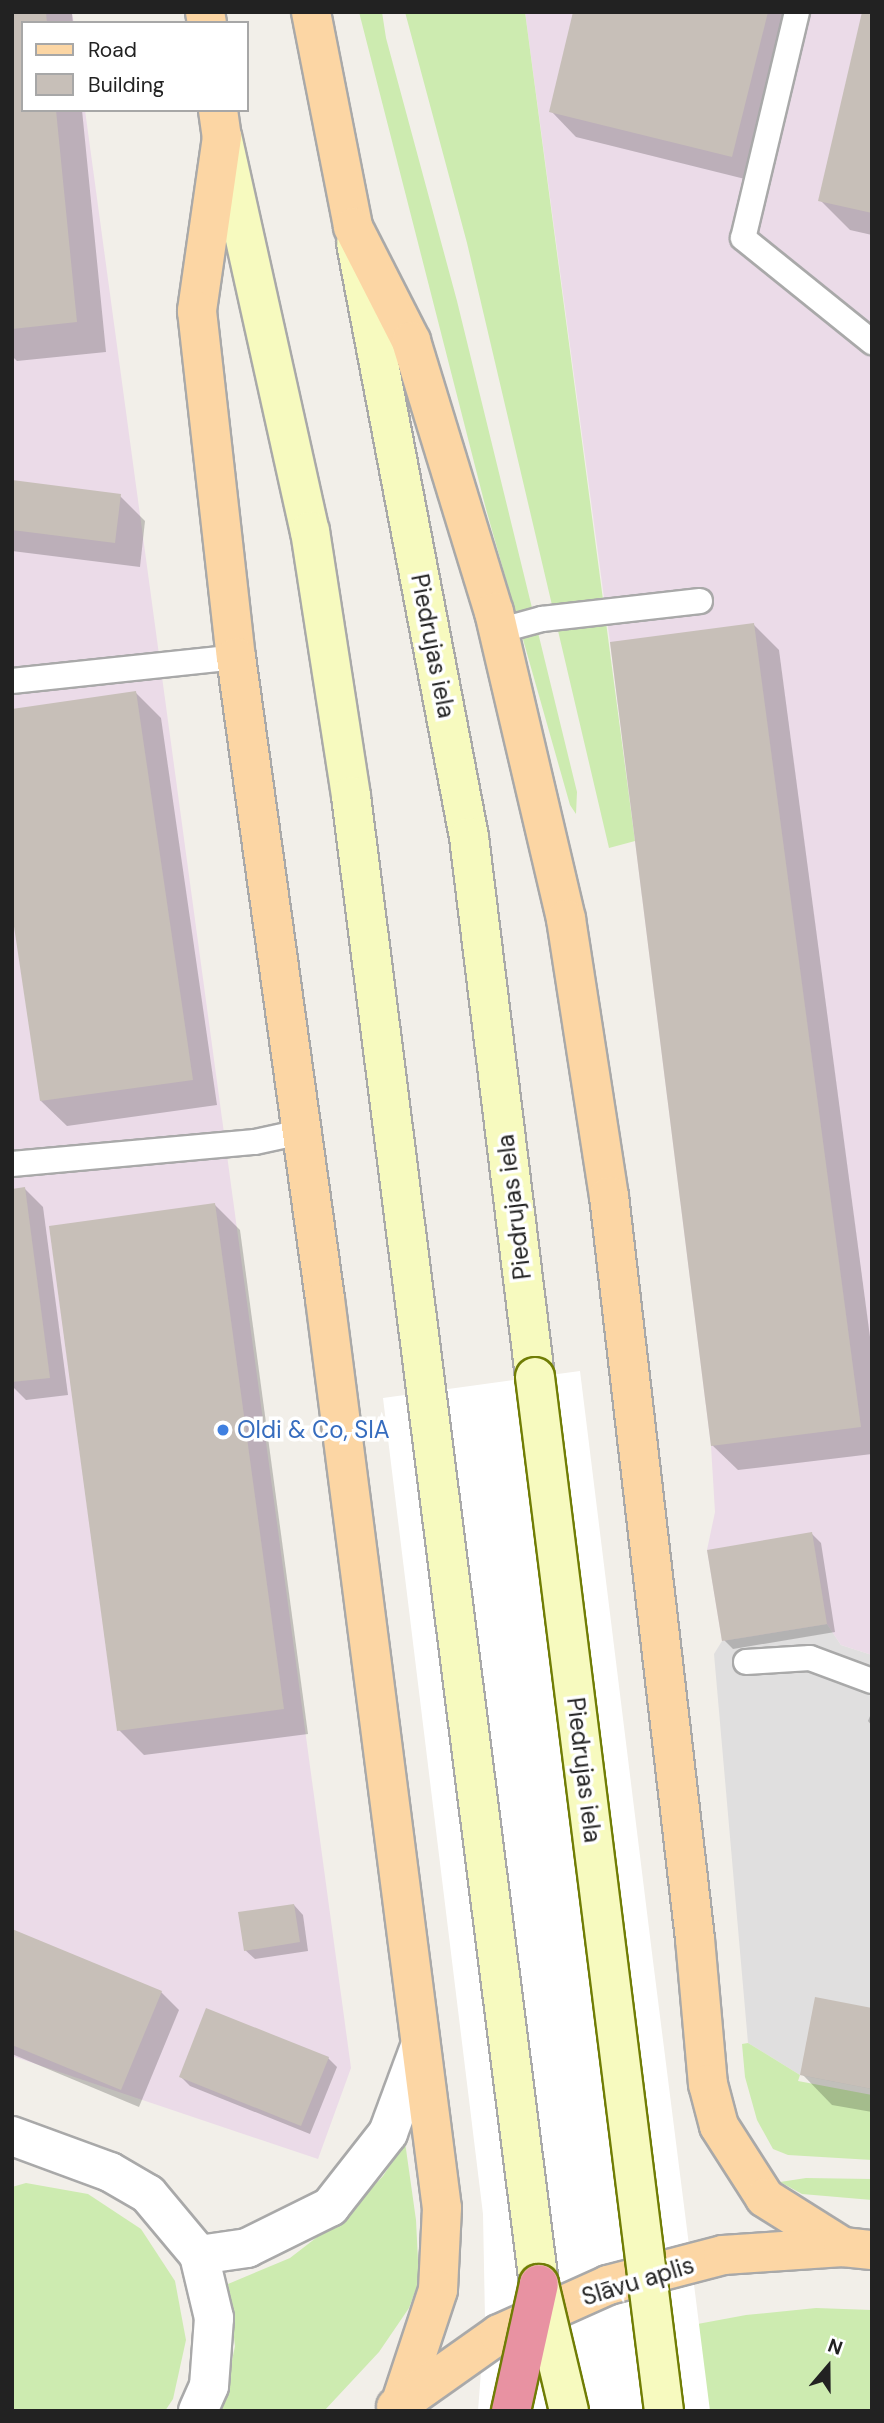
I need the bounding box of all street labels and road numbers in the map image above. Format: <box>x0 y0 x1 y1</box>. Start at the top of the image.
street label: Piedrujas iela <box>405 572 461 720</box>
street label: Piedrujas iela <box>491 1133 537 1281</box>
street label: Piedrujas iela <box>561 1696 607 1844</box>
street label: Slāvu aplis <box>578 2250 698 2312</box>

